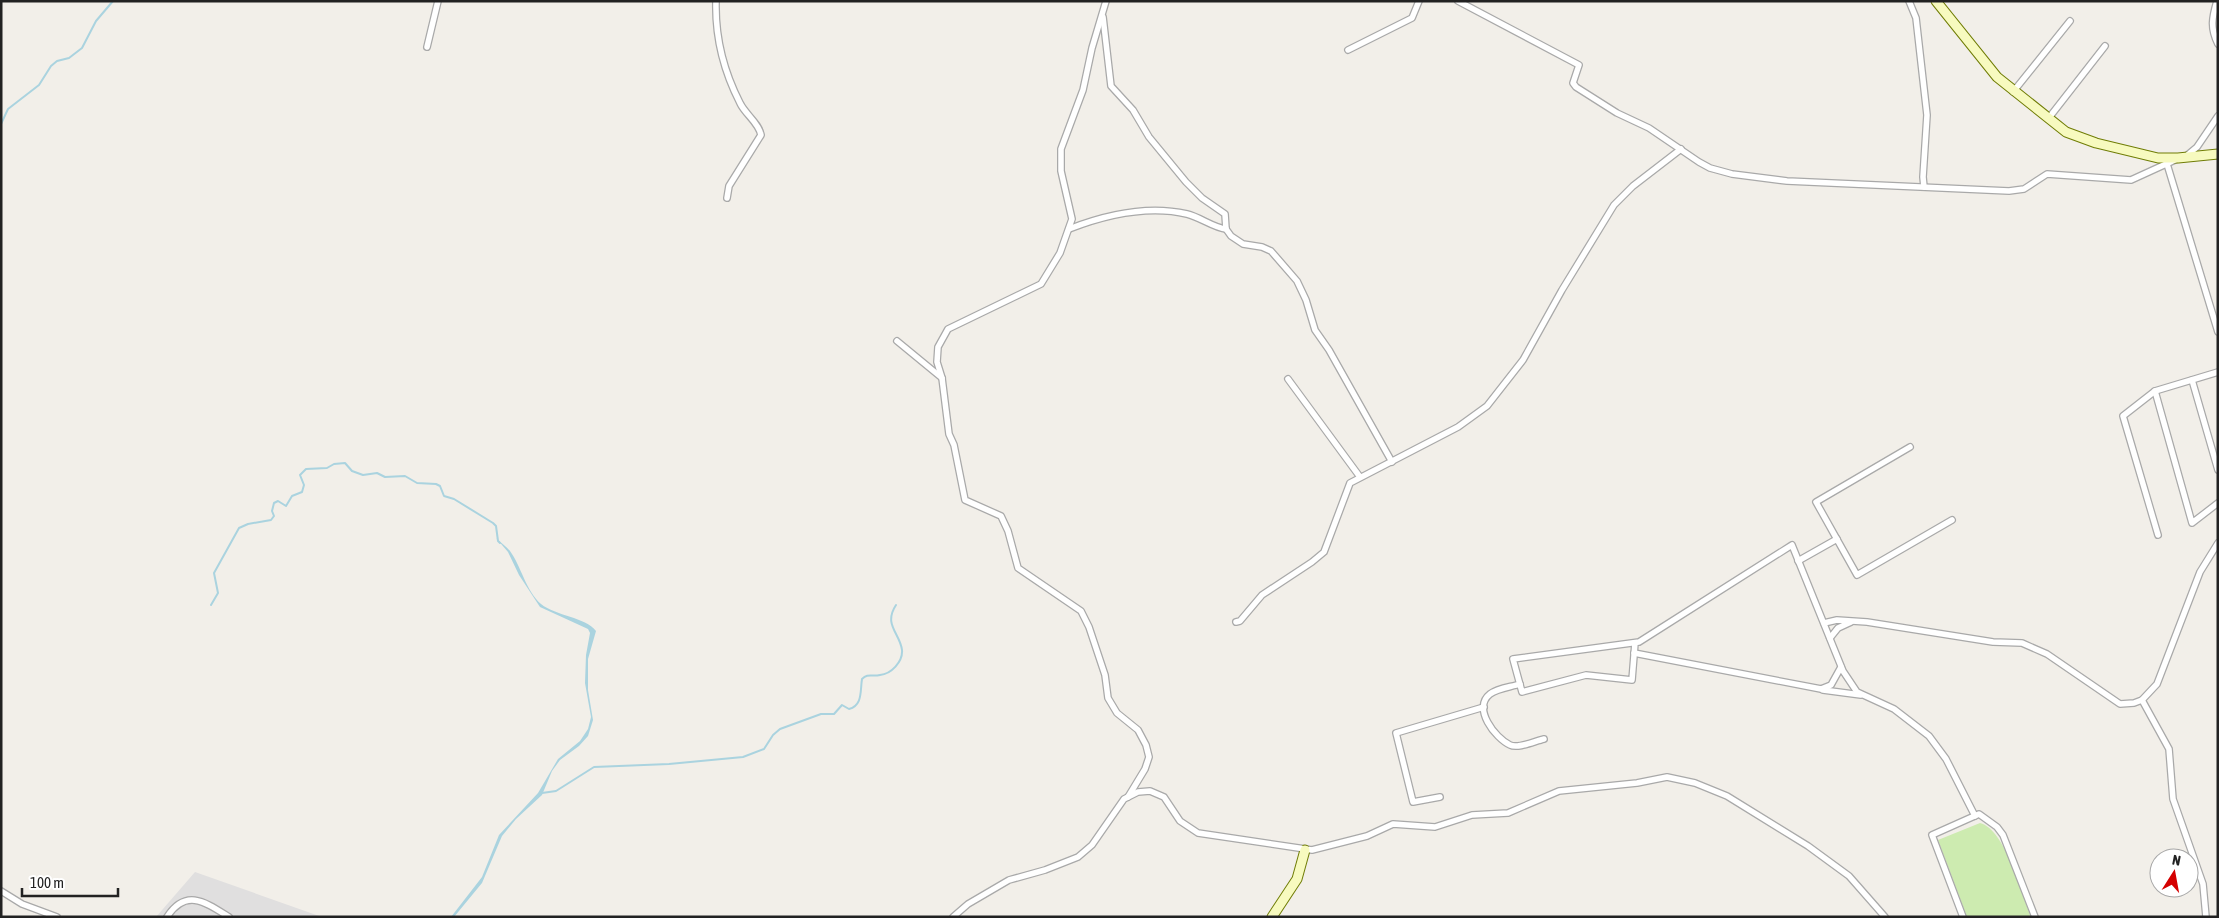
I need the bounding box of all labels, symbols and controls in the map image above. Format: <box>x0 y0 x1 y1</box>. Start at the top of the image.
north arrow <box>2149 848 2199 898</box>
text: N <box>2171 852 2182 869</box>
scale bar <box>22 866 119 898</box>
text: 100 m <box>30 874 64 891</box>

